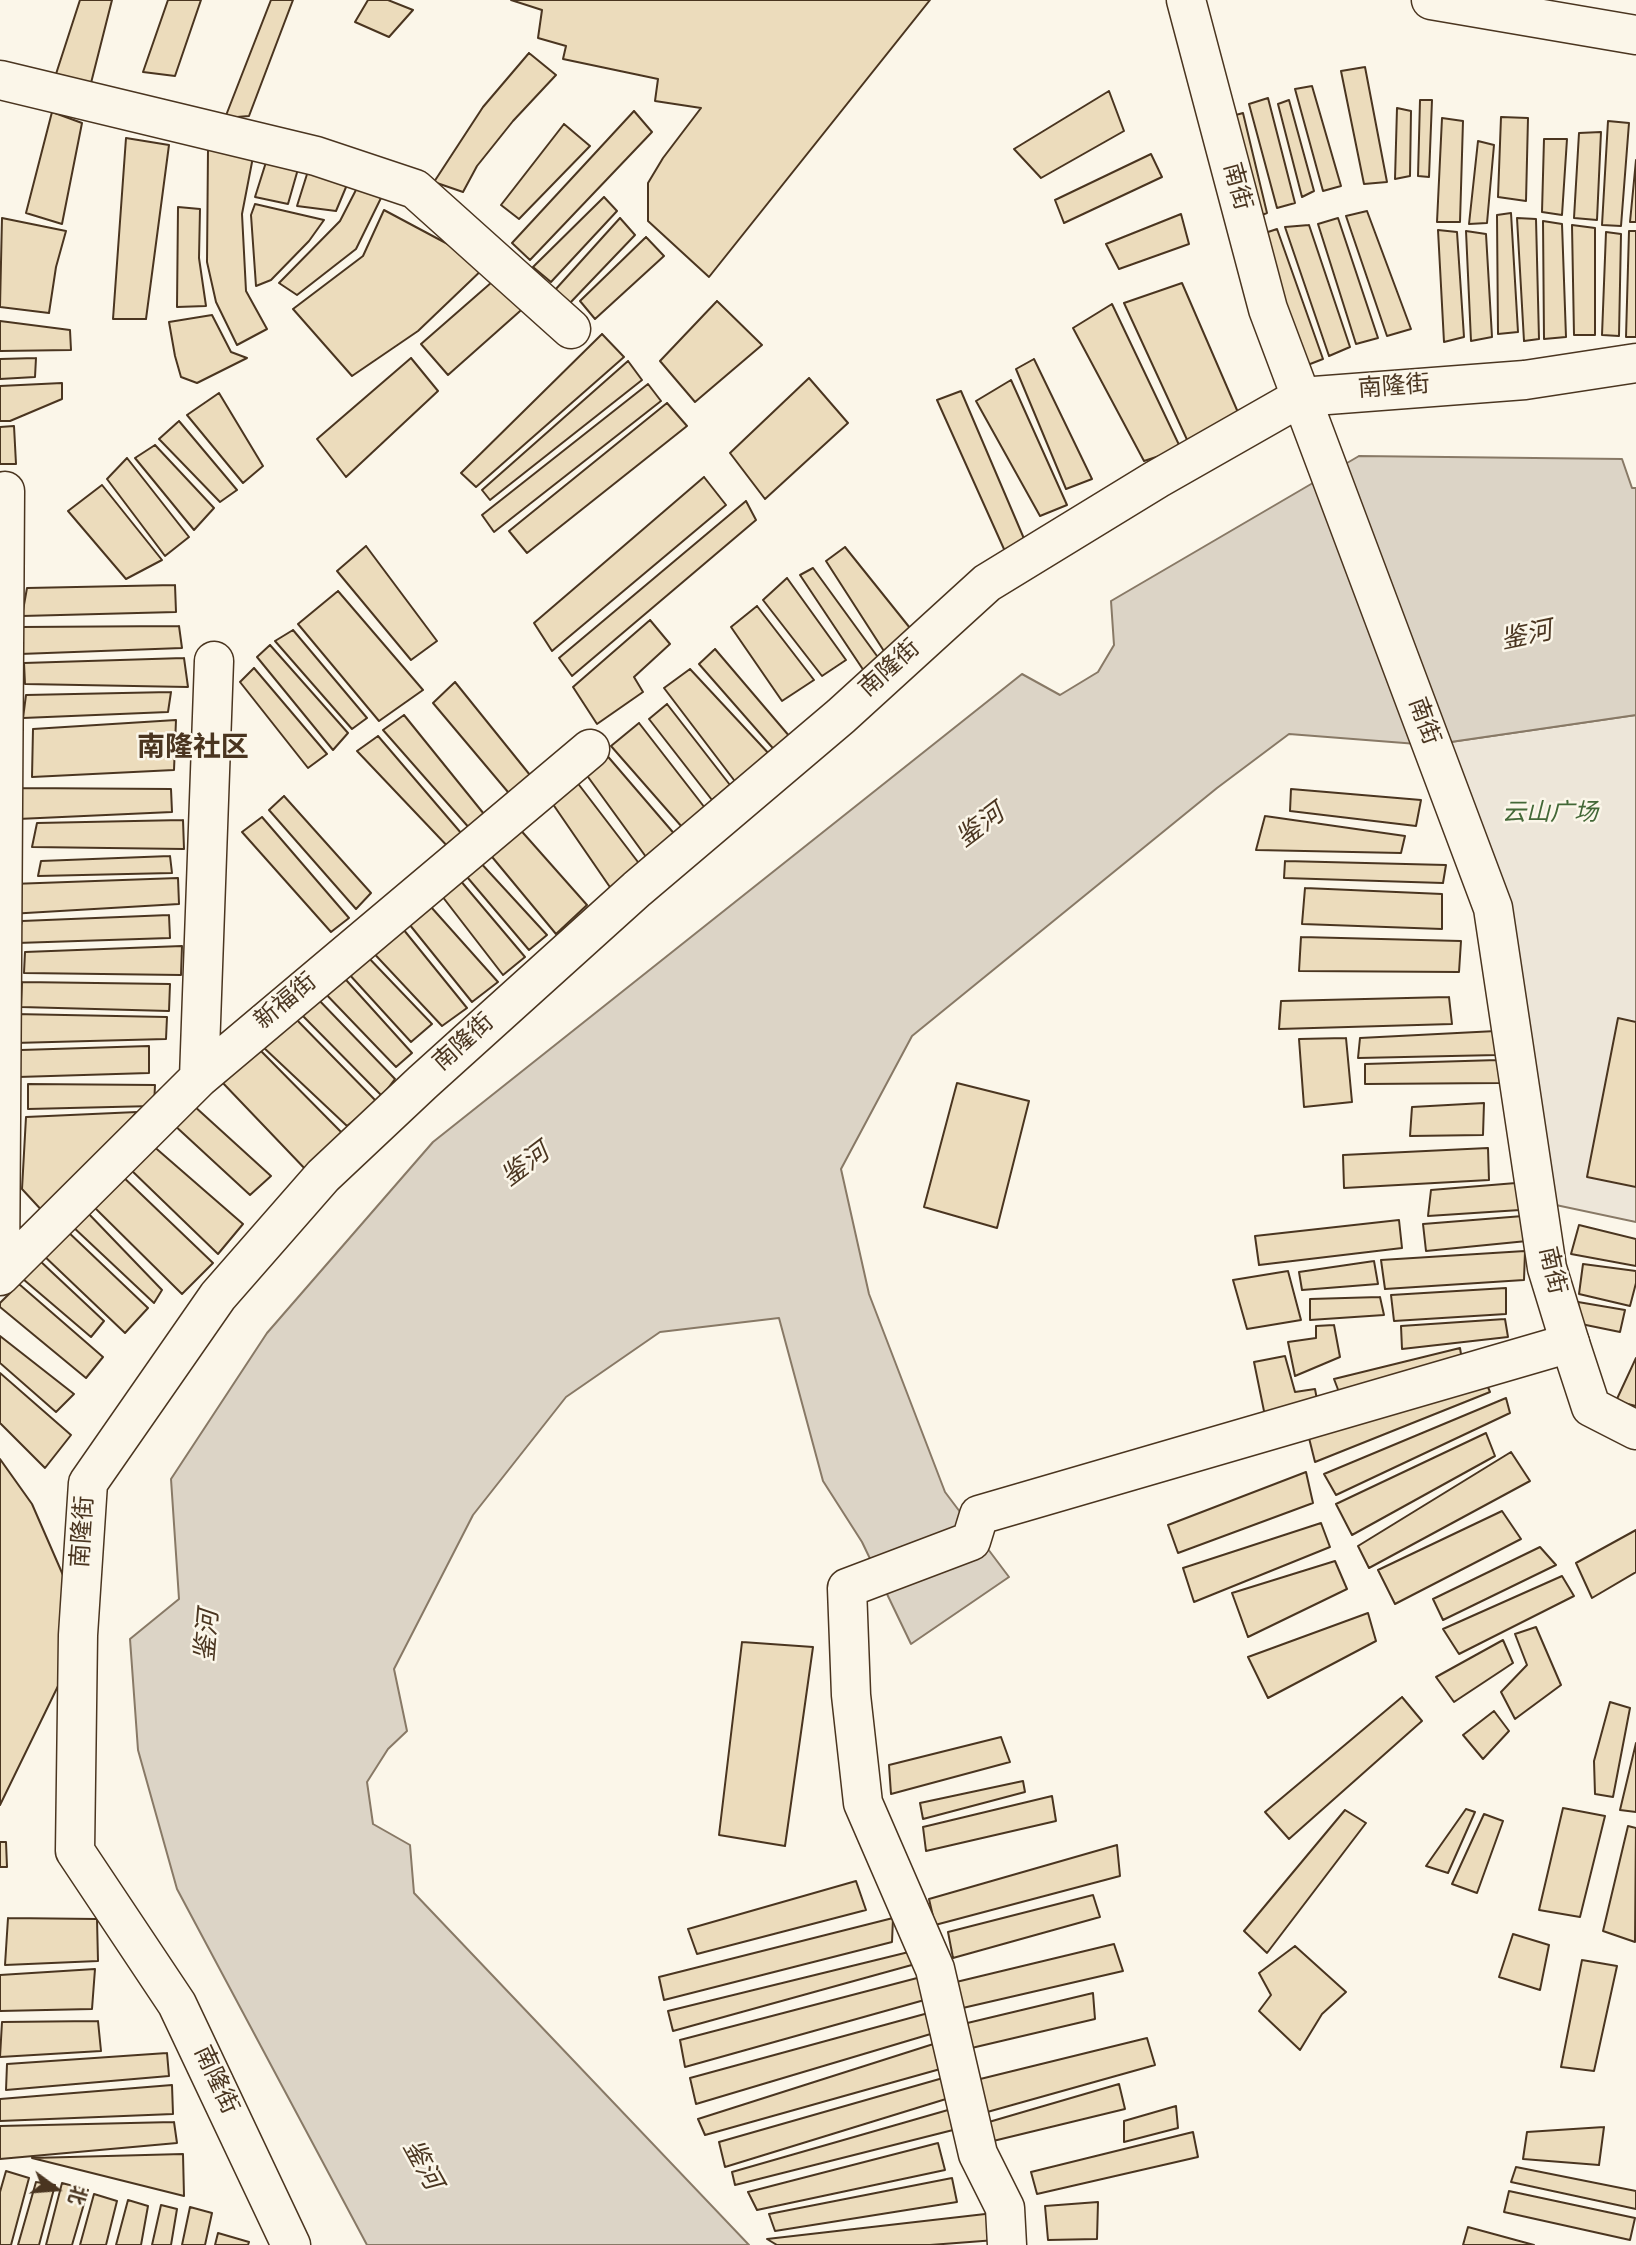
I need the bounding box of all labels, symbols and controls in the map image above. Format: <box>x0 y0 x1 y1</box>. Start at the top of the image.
street label: 南街 <box>1215 160 1255 214</box>
street label: 南隆街 <box>1357 372 1431 406</box>
water label: 鉴河 <box>1498 617 1556 659</box>
street label: 南隆街 <box>855 635 927 705</box>
street label: 南街 <box>1400 695 1444 749</box>
district label: 南隆社区 <box>137 734 249 768</box>
water label: 鉴河 <box>952 800 1012 856</box>
park label: 云山广场 <box>1502 801 1598 829</box>
street label: 新福街 <box>250 969 324 1037</box>
street label: 南隆街 <box>429 1009 501 1079</box>
water label: 鉴河 <box>497 1139 557 1195</box>
street label: 南街 <box>1531 1244 1569 1298</box>
street label: 南隆街 <box>68 1495 102 1569</box>
water label: 鉴河 <box>192 1609 228 1663</box>
street label: 南隆街 <box>186 2042 242 2120</box>
water label: 鉴河 <box>394 2136 446 2196</box>
north arrow <box>21 2154 91 2224</box>
text: 北 <box>60 2182 93 2208</box>

